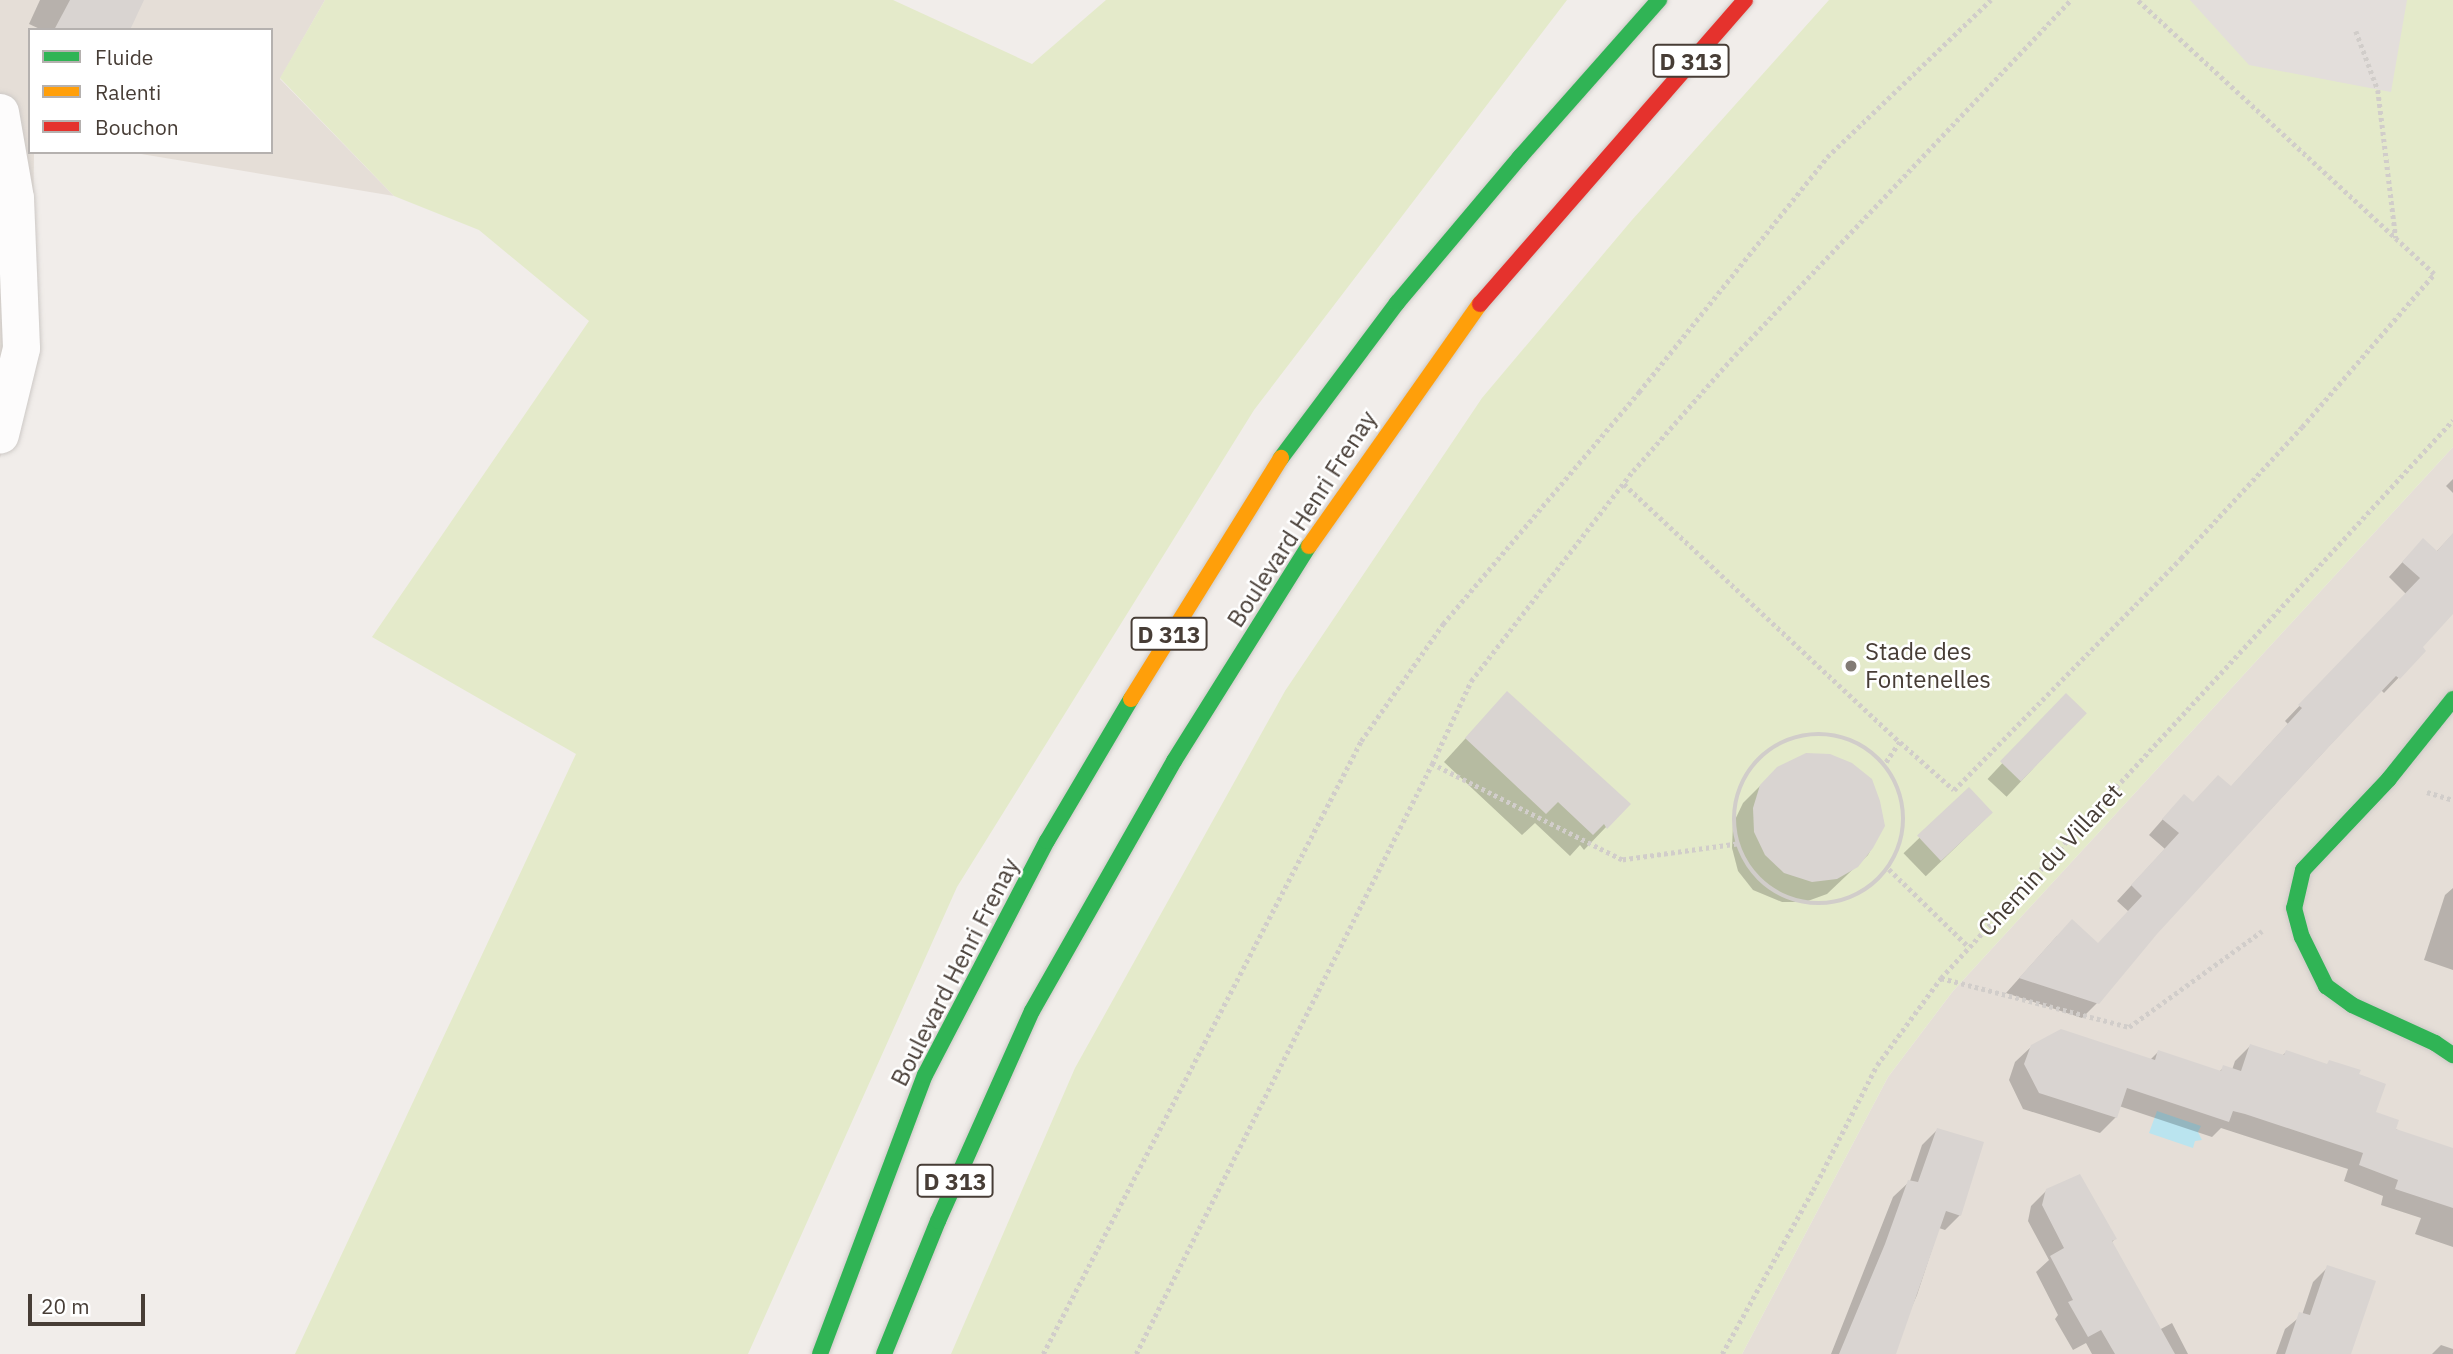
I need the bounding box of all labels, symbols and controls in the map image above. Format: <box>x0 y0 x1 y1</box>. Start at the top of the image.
legend <box>28 28 273 154</box>
road number: D 313 <box>1652 41 1730 80</box>
text: Fluide <box>95 43 153 71</box>
text: Ralenti <box>95 78 161 106</box>
text: Bouchon <box>95 113 179 141</box>
street label: Boulevard Henri Frenay <box>1221 405 1383 633</box>
road number: D 313 <box>1130 614 1208 654</box>
place label: Stade des Fontenelles <box>1865 638 1991 694</box>
marker: Stade des Fontenelles <box>1843 658 1859 674</box>
street label: Chemin du Villaret <box>1972 778 2128 942</box>
street label: Boulevard Henri Frenay <box>885 853 1025 1091</box>
road number: D 313 <box>916 1162 993 1200</box>
scale bar <box>32 1280 149 1324</box>
text: 20 m <box>41 1292 90 1320</box>

